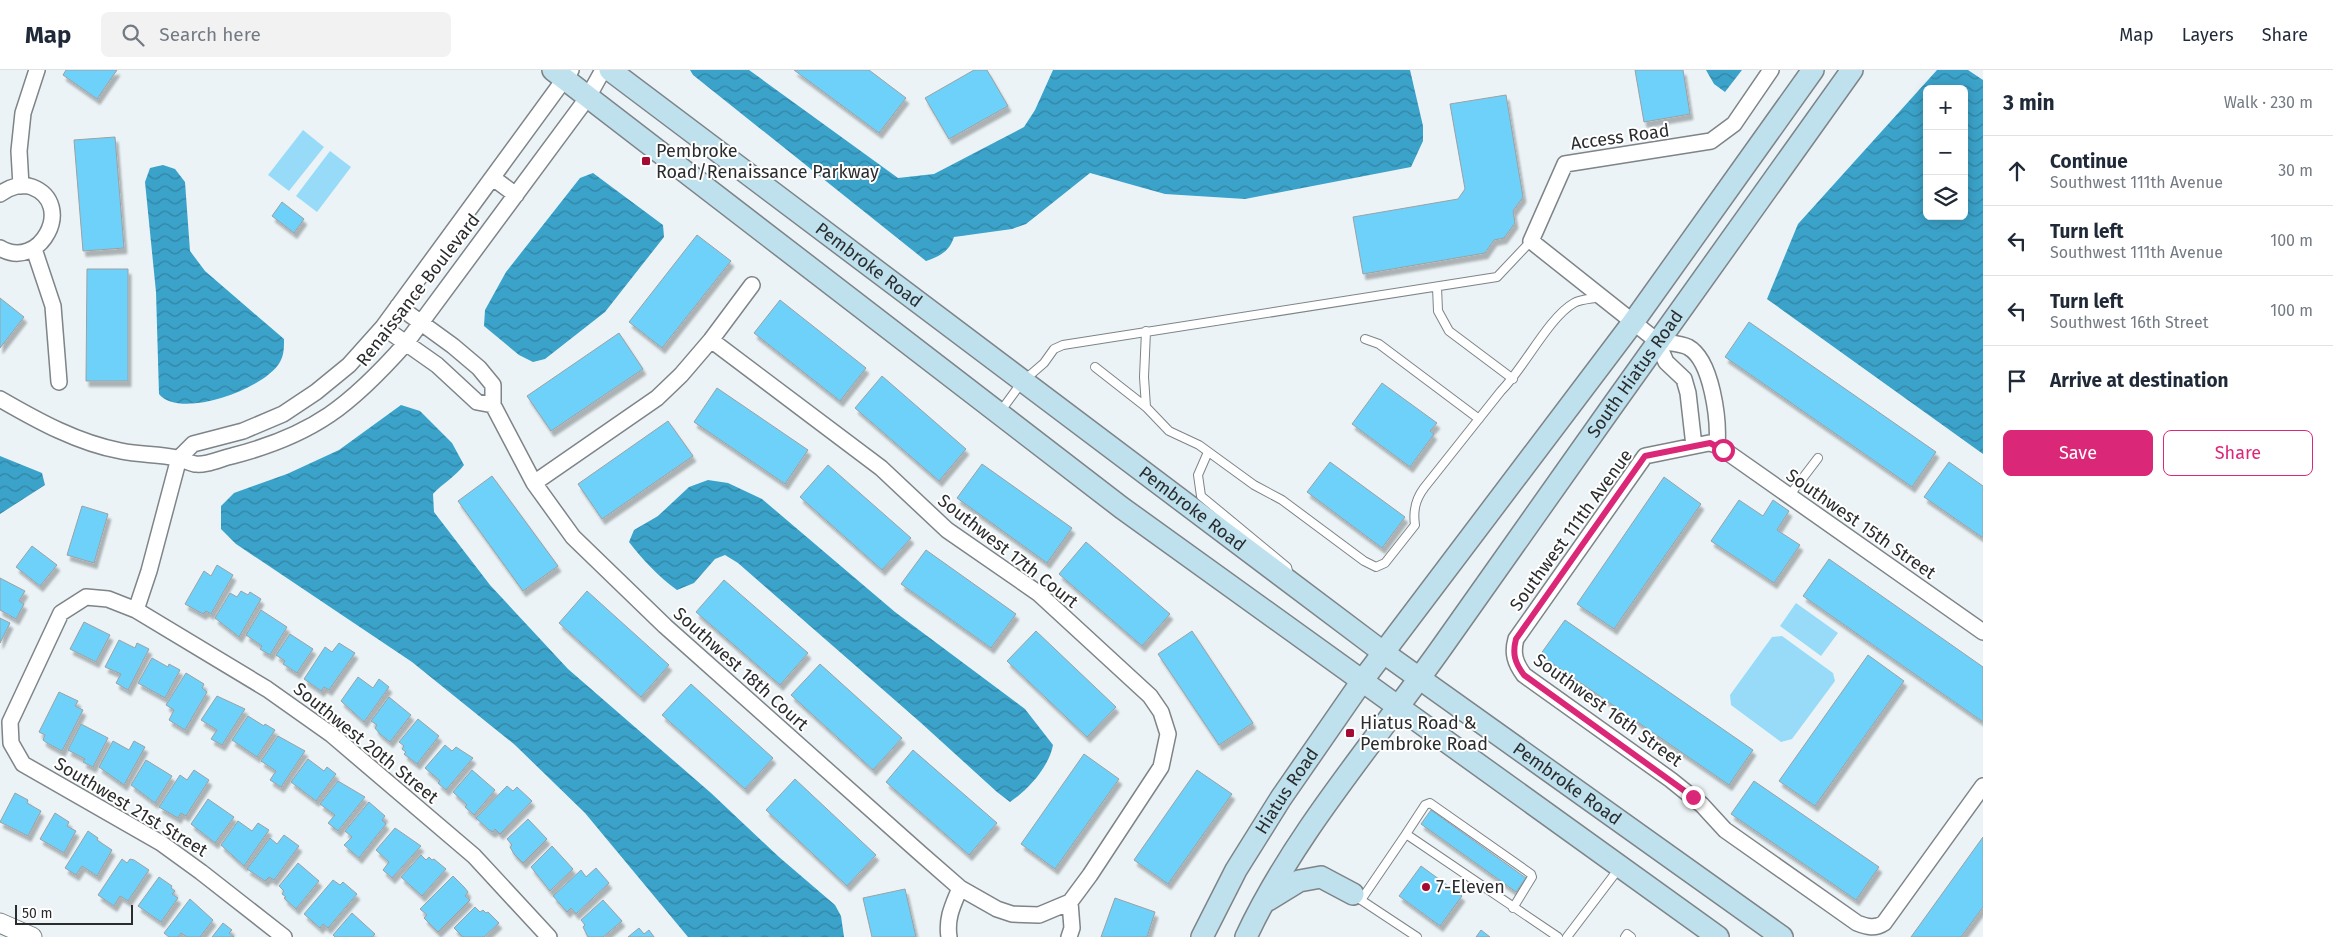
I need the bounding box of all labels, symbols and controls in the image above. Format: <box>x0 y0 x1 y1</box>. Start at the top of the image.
search box <box>101 12 451 57</box>
text: Map <box>25 21 71 49</box>
icon: search <box>119 21 147 49</box>
text: Search here <box>159 23 261 46</box>
text: Map <box>2119 24 2154 46</box>
text: Layers <box>2182 24 2234 46</box>
text: Share <box>2262 24 2308 46</box>
map controls <box>1923 85 1968 220</box>
button: + <box>1923 85 1968 130</box>
text: 3 min <box>2003 90 2055 116</box>
text: Walk · 230 m <box>2224 93 2313 112</box>
street label: Access Road <box>1569 119 1671 155</box>
button: − <box>1923 130 1968 175</box>
place label: Pembroke Road/Renaissance Parkway <box>656 140 879 183</box>
text: Continue <box>2050 150 2128 173</box>
marker: Pembroke Road/Renaissance Parkway <box>640 155 652 167</box>
icon: ahead <box>2003 157 2031 185</box>
text: 30 m <box>2278 161 2313 180</box>
text: Southwest 111th Avenue <box>2050 173 2223 192</box>
button: layers <box>1923 175 1968 220</box>
street label: Renaissance Boulevard <box>352 209 484 371</box>
street label: Pembroke Road <box>811 218 927 312</box>
text: Turn left <box>2050 220 2124 243</box>
icon: left <box>2003 227 2031 255</box>
text: 100 m <box>2270 231 2313 250</box>
text: Southwest 111th Avenue <box>2050 243 2223 262</box>
text: Turn left <box>2050 290 2124 313</box>
icon: left <box>2003 297 2031 325</box>
text: 100 m <box>2270 301 2313 320</box>
street label: South Hiatus Road <box>1582 306 1688 442</box>
text: Southwest 16th Street <box>2050 313 2208 332</box>
icon: arrive <box>2003 367 2031 395</box>
text: Arrive at destination <box>2050 369 2229 392</box>
button: Save <box>2003 430 2153 476</box>
button: Share <box>2163 430 2313 476</box>
route start <box>1712 439 1735 462</box>
street label: Southwest 111th Avenue <box>1505 445 1637 615</box>
street label: Pembroke Road <box>1135 461 1250 556</box>
street label: Southwest 15th Street <box>1782 464 1940 584</box>
street label: Southwest 17th Court <box>933 489 1083 613</box>
street label: Southwest 18th Court <box>669 603 813 736</box>
street label: Southwest 16th Street <box>1529 649 1687 772</box>
street label: Southwest 20th Street <box>289 678 443 808</box>
place label: Hiatus Road & Pembroke Road <box>1360 712 1488 755</box>
marker: Hiatus Road & Pembroke Road <box>1344 727 1356 739</box>
street label: Pembroke Road <box>1509 738 1626 830</box>
street label: Hiatus Road <box>1250 744 1323 838</box>
street label: Southwest 21st Street <box>50 753 212 862</box>
route end <box>1682 786 1705 809</box>
place label: 7-Eleven <box>1436 876 1505 898</box>
marker: 7-Eleven <box>1420 881 1432 893</box>
scale bar <box>15 902 132 925</box>
text: 50 m <box>22 905 53 922</box>

